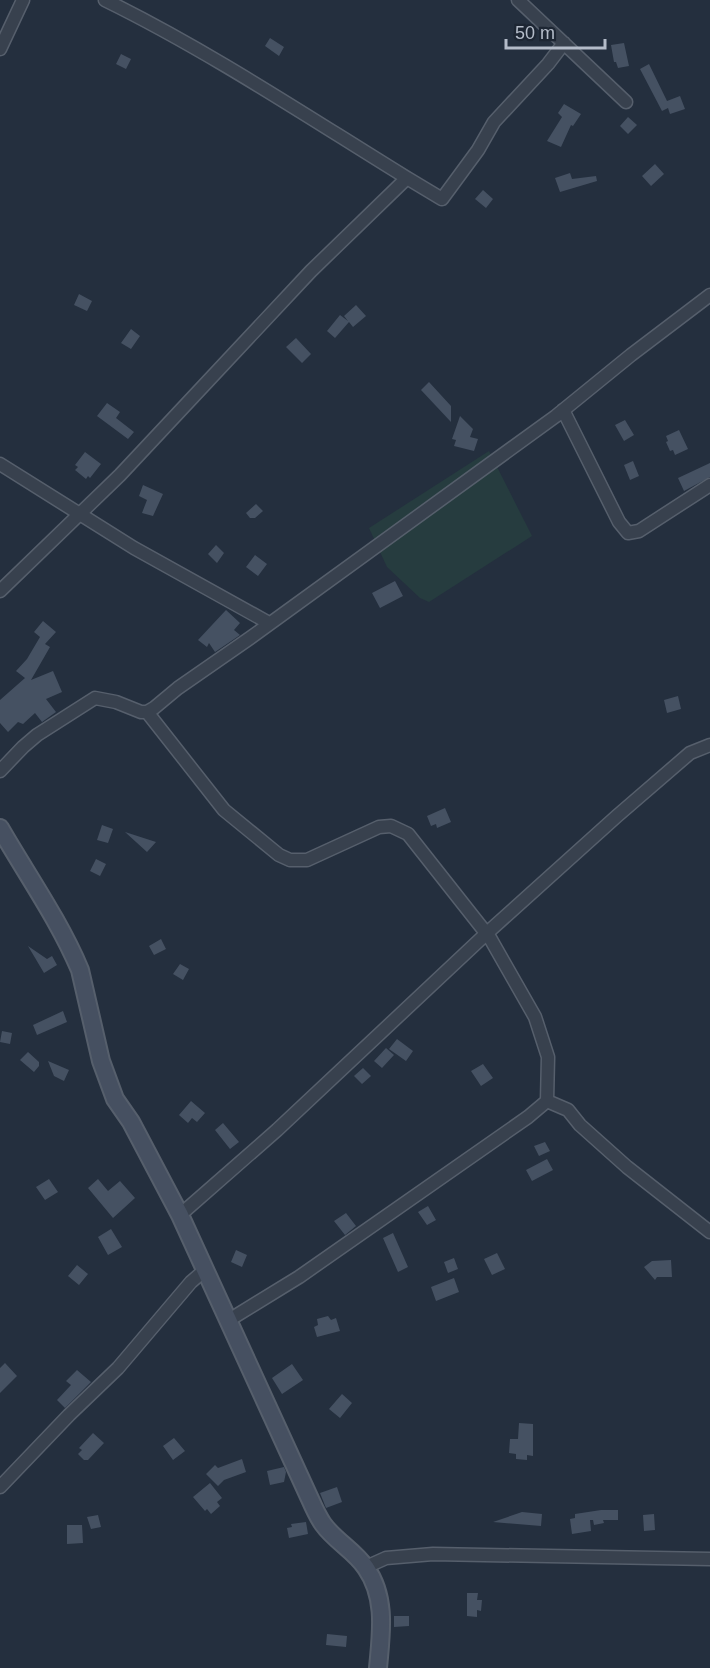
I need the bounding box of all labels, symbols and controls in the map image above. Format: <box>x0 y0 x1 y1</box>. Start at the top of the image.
scale bar <box>506 12 605 50</box>
text: 50 m <box>515 23 555 43</box>

